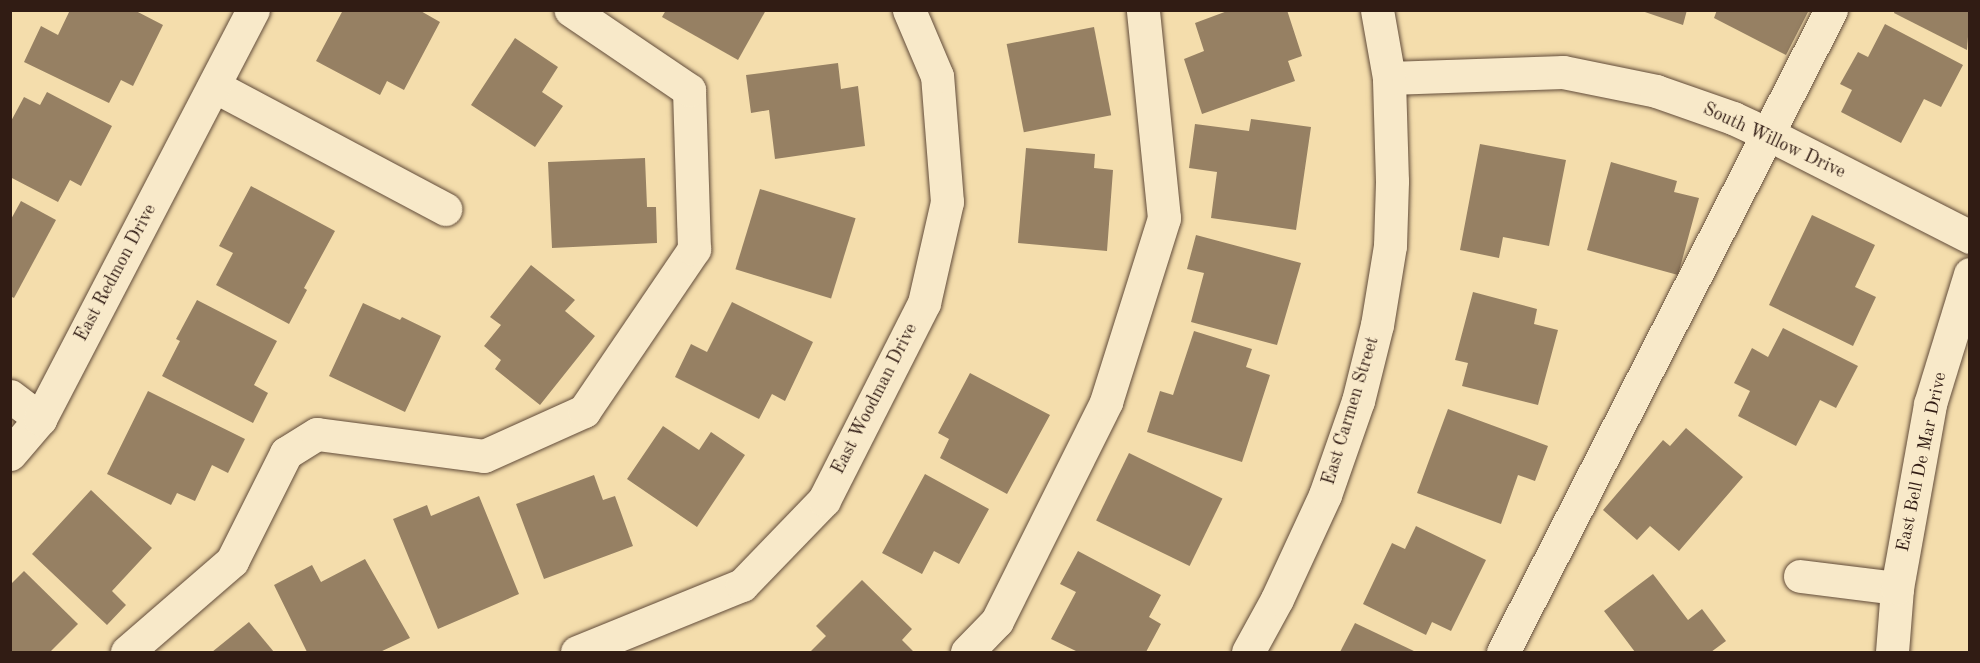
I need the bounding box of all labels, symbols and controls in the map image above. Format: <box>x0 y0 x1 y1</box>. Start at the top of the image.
street label: South Willow Drive <box>1699 99 1849 183</box>
street label: East Redmon Drive <box>71 201 161 345</box>
street label: East Woodman Drive <box>828 320 922 478</box>
street label: East Carmen Street <box>1318 334 1384 488</box>
street label: East Bell De Mar Drive <box>1892 370 1952 554</box>

